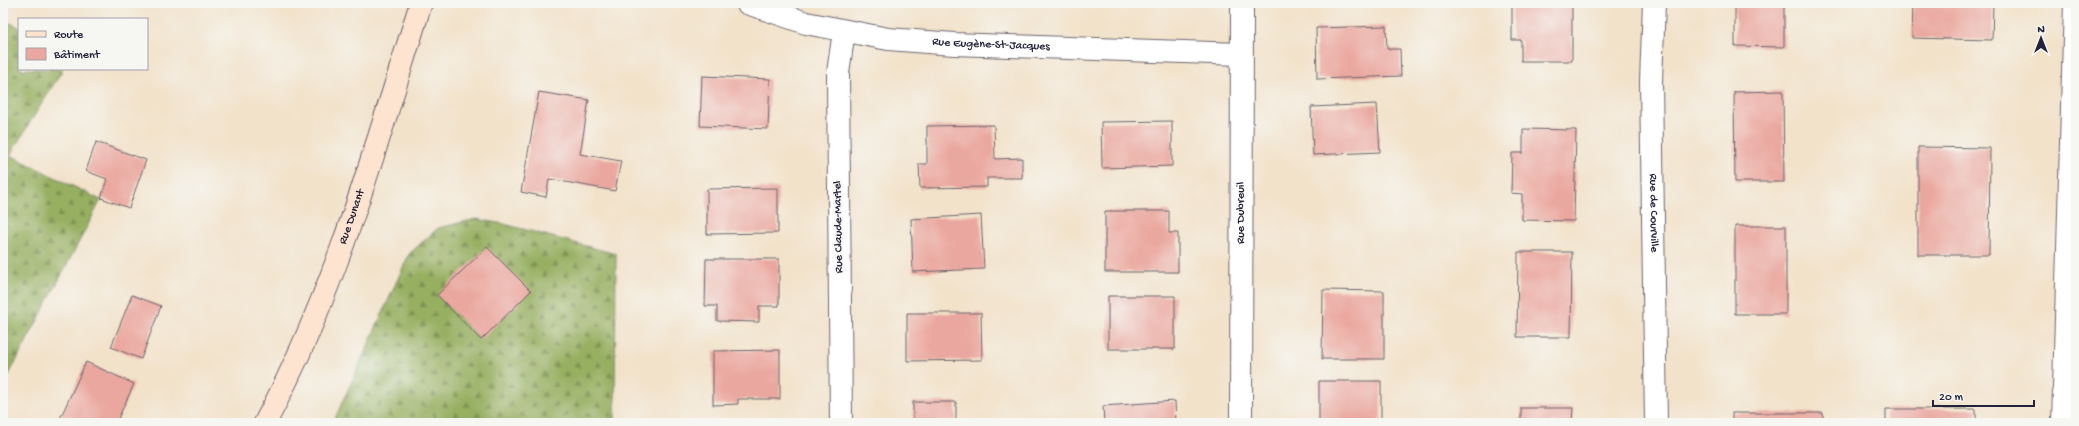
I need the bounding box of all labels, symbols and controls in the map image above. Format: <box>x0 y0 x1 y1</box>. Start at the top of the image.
legend <box>18 18 148 70</box>
north arrow <box>2021 18 2061 58</box>
text: N <box>2037 24 2045 36</box>
text: Route <box>54 29 84 43</box>
street label: Rue Eugène-St-Jacques <box>932 35 1051 54</box>
text: Bâtiment <box>53 49 101 63</box>
street label: Rue de Courville <box>1645 173 1661 253</box>
street label: Rue Claude-Martel <box>831 180 847 273</box>
street label: Rue Dubreuil <box>1234 182 1249 244</box>
street label: Rue Dunant <box>336 187 369 247</box>
scale bar <box>1933 382 2034 408</box>
text: 20 m <box>1939 391 1964 405</box>

